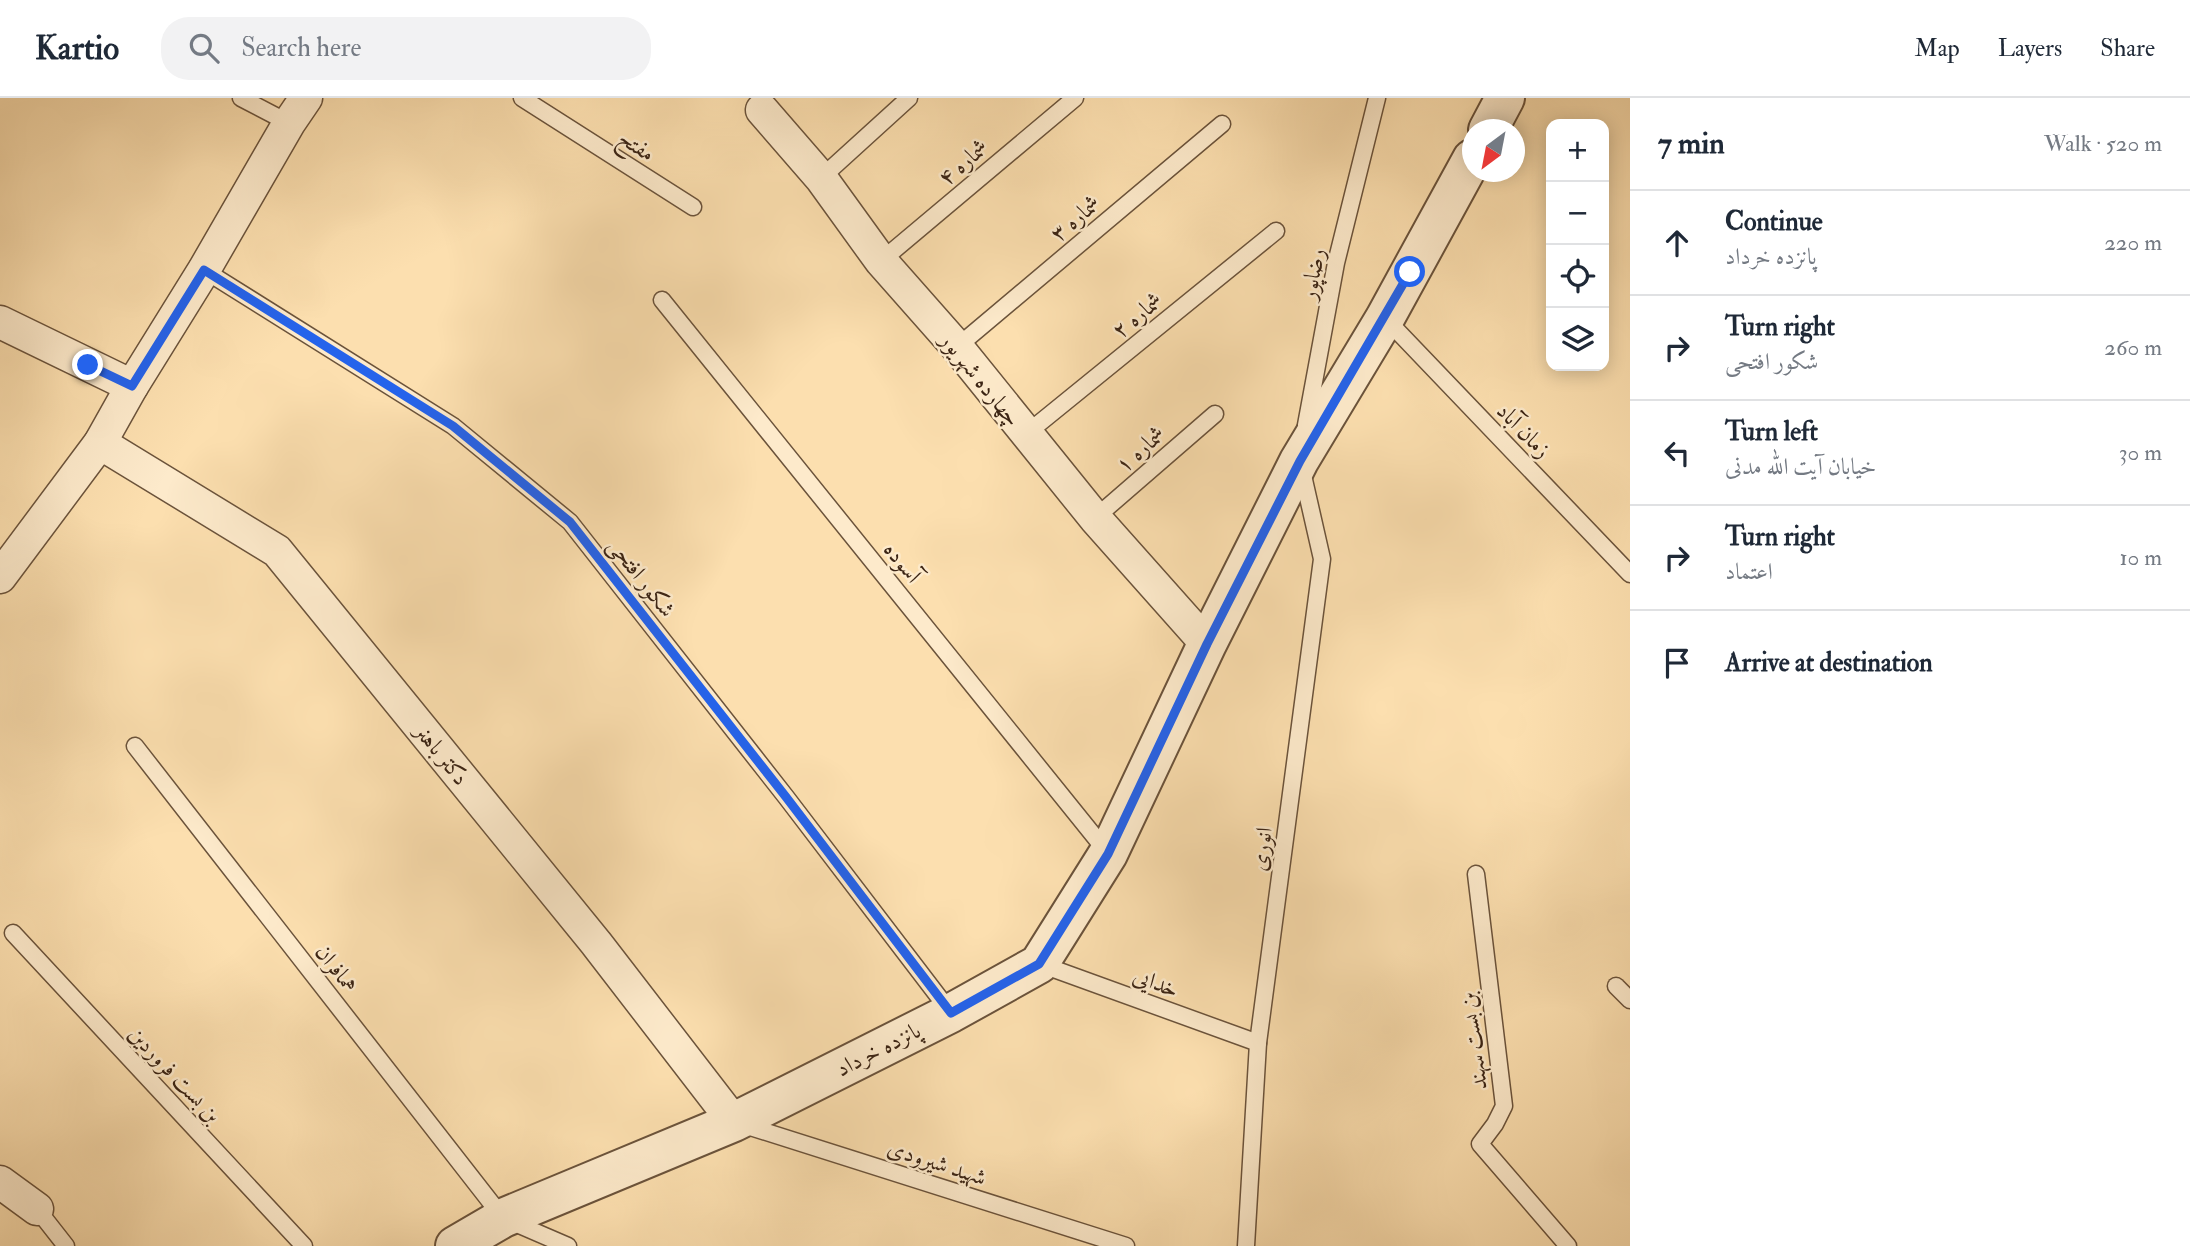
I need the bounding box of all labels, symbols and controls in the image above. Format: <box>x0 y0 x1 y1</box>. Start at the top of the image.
search box <box>161 17 651 80</box>
text: Kartio <box>35 28 119 69</box>
icon: search <box>185 29 223 67</box>
text: Search here <box>241 32 361 64</box>
text: Map <box>1915 33 1960 64</box>
text: Layers <box>1998 33 2062 64</box>
text: Share <box>2100 33 2155 64</box>
north arrow <box>1462 119 1525 182</box>
map controls <box>1546 119 1609 371</box>
button: + <box>1546 119 1609 182</box>
street label: مفتح <box>610 123 661 173</box>
text: 7 min <box>1658 125 1725 162</box>
text: Walk · 520 m <box>2044 129 2162 158</box>
street label: شماره ۴ <box>932 133 995 192</box>
button: − <box>1546 182 1609 245</box>
street label: شماره ۳ <box>1044 189 1107 248</box>
text: Continue <box>1725 206 1823 238</box>
icon: ahead <box>1658 224 1696 262</box>
text: 220 m <box>2104 228 2162 257</box>
text: پانزده خرداد <box>1725 242 1817 271</box>
button: locate <box>1546 245 1609 308</box>
street label: رضاپور <box>1293 246 1334 305</box>
route start <box>1394 256 1425 287</box>
street label: شماره ۲ <box>1106 286 1169 345</box>
button: layers <box>1546 308 1609 371</box>
text: Turn right <box>1725 311 1835 343</box>
street label: چهارده شهریور <box>933 325 1027 432</box>
icon: right <box>1658 329 1696 367</box>
text: 260 m <box>2104 333 2162 362</box>
text: شکور افتحی <box>1725 347 1818 376</box>
route end <box>72 349 103 380</box>
street label: زمان آباد <box>1490 396 1557 464</box>
text: Turn left <box>1725 416 1818 448</box>
street label: شماره ۱ <box>1109 420 1171 479</box>
icon: left <box>1658 434 1696 472</box>
text: 30 m <box>2119 438 2162 467</box>
text: خیابان آیت الله مدنی <box>1725 452 1876 481</box>
text: Turn right <box>1725 521 1835 553</box>
street label: شکور افتحی <box>601 532 682 624</box>
street label: آسوده <box>877 536 930 591</box>
icon: right <box>1658 539 1696 577</box>
text: 10 m <box>2119 543 2162 572</box>
text: اعتماد <box>1725 557 1773 586</box>
icon: arrive <box>1658 644 1696 682</box>
text: Arrive at destination <box>1725 647 1933 679</box>
street label: دکتر باهنر <box>407 716 475 791</box>
street label: انوری <box>1244 825 1279 873</box>
street label: همافران <box>309 938 364 998</box>
street label: خدایی <box>1129 961 1183 1004</box>
street label: بن بست سهند <box>1453 990 1494 1092</box>
street label: پانزده خرداد <box>831 1015 928 1085</box>
street label: بن بست فروردین <box>122 1019 227 1129</box>
street label: شهید شیرودی <box>884 1133 990 1192</box>

